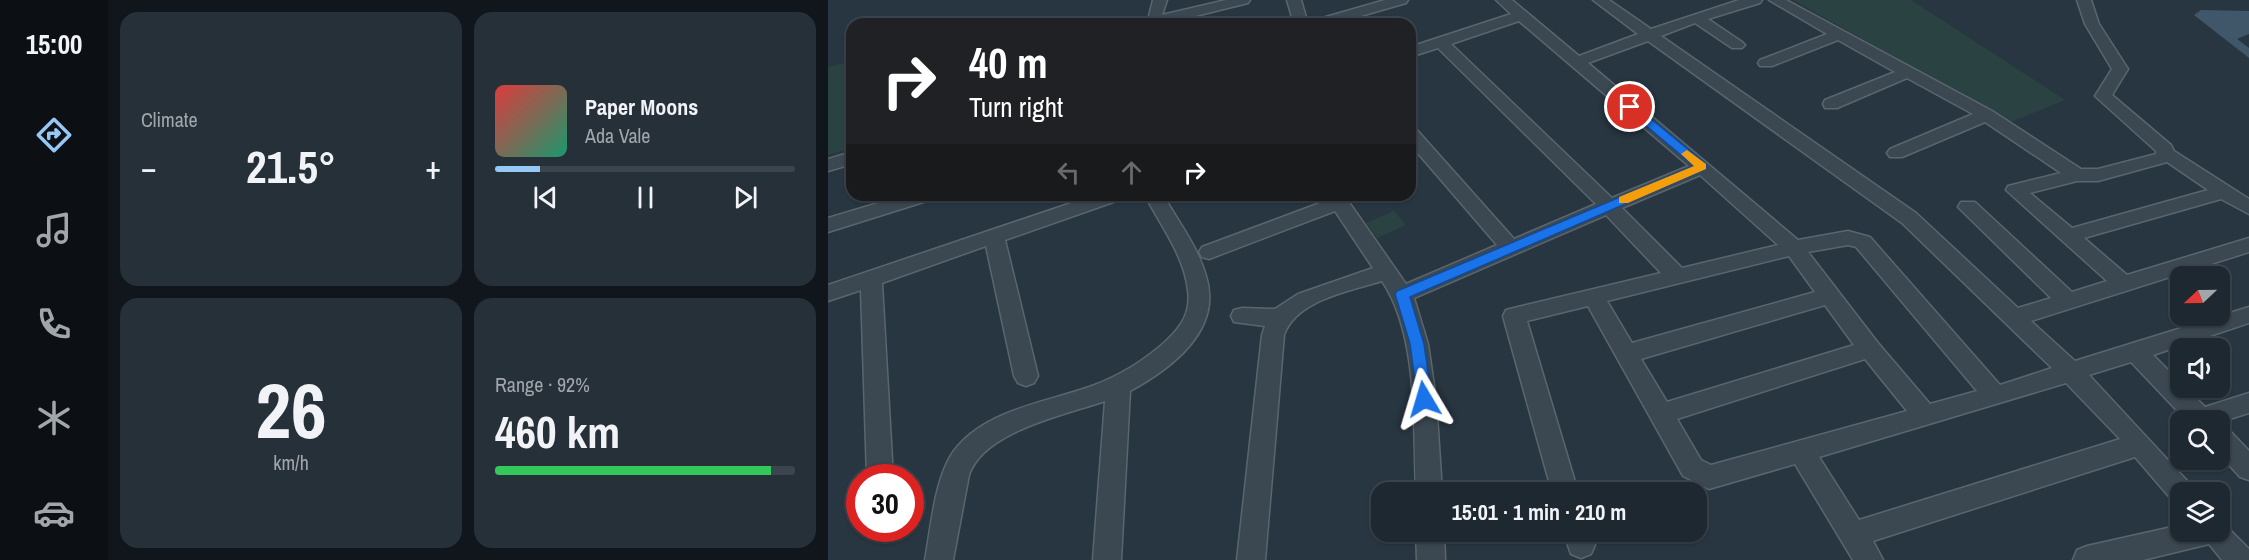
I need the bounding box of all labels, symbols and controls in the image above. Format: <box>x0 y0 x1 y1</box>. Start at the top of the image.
text: 15:00 <box>26 26 82 62</box>
text: 40 m <box>969 35 1048 91</box>
icon: right <box>870 42 948 120</box>
pin <box>1604 81 1655 132</box>
text: Turn right <box>969 89 1063 125</box>
icon: arrive <box>1613 90 1646 123</box>
text: Paper Moons <box>585 92 698 122</box>
text: Climate <box>141 106 198 133</box>
icon: directions <box>33 114 75 156</box>
text: Ada Vale <box>585 122 650 149</box>
text: 21.5° <box>246 136 336 197</box>
text: − <box>141 145 157 189</box>
text: + <box>425 145 441 189</box>
icon: left <box>1052 156 1085 189</box>
icon: ahead <box>1115 156 1148 189</box>
icon: right <box>1178 156 1211 189</box>
icon: previous <box>529 181 562 214</box>
icon: pause <box>629 181 662 214</box>
icon: next <box>729 181 762 214</box>
icon: music <box>33 209 75 251</box>
north arrow <box>2170 266 2230 326</box>
map controls <box>2170 266 2230 542</box>
icon: phone <box>33 303 75 345</box>
button: sound <box>2170 338 2230 398</box>
text: 26 <box>255 357 327 462</box>
position arrow <box>1392 367 1456 431</box>
text: Range · 92% <box>495 371 590 398</box>
icon: climate <box>33 397 75 439</box>
text: 460 km <box>495 401 620 462</box>
button: search <box>2170 410 2230 470</box>
text: km/h <box>273 449 309 476</box>
speed limit sign: 30 <box>846 464 924 542</box>
button: layers <box>2170 482 2230 542</box>
icon: car <box>33 492 75 534</box>
text: 15:01 · 1 min · 210 m <box>1452 497 1626 527</box>

